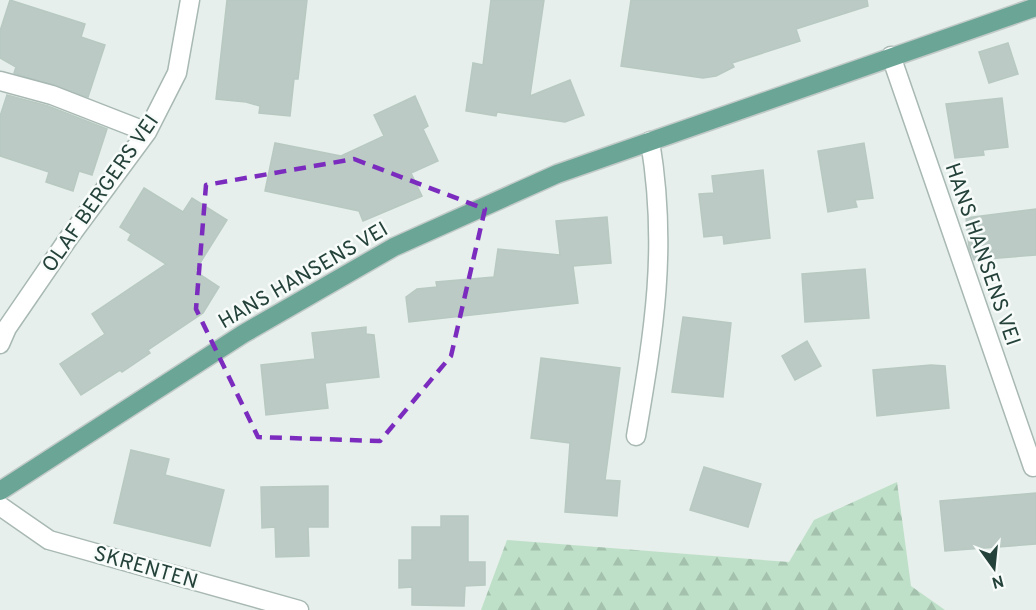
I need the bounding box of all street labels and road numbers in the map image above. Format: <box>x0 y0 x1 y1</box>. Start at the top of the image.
street label: OLAF BERGERS VEI <box>37 110 166 278</box>
street label: HANS HANSENS VEI <box>938 159 1026 350</box>
street label: HANS HANSENS VEI <box>214 217 394 336</box>
street label: SKRENTEN <box>90 541 201 596</box>

